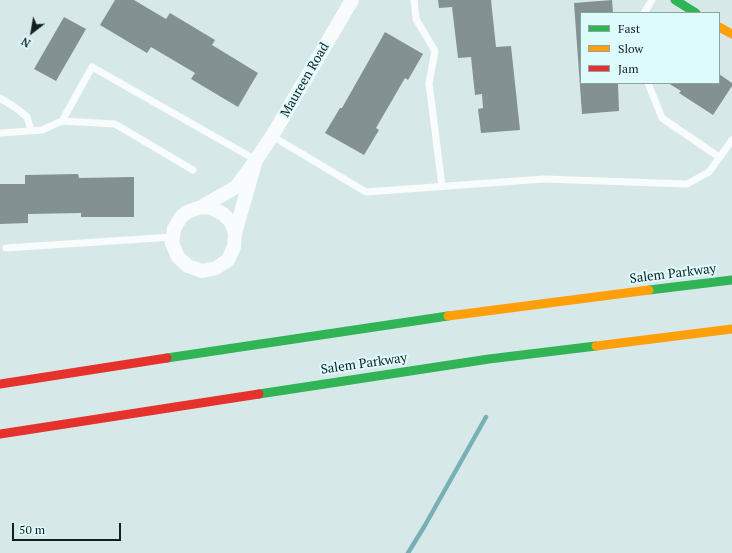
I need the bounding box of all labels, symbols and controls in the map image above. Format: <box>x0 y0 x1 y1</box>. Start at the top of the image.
north arrow <box>12 12 52 52</box>
legend <box>580 12 720 84</box>
text: Fast <box>618 21 640 36</box>
text: N <box>19 34 33 50</box>
street label: Maureen Road <box>277 40 333 120</box>
text: Slow <box>618 41 643 56</box>
text: Jam <box>618 61 639 76</box>
street label: Salem Parkway <box>629 261 717 287</box>
street label: Salem Parkway <box>320 350 408 378</box>
scale bar <box>14 515 123 541</box>
text: 50 m <box>19 522 45 537</box>

